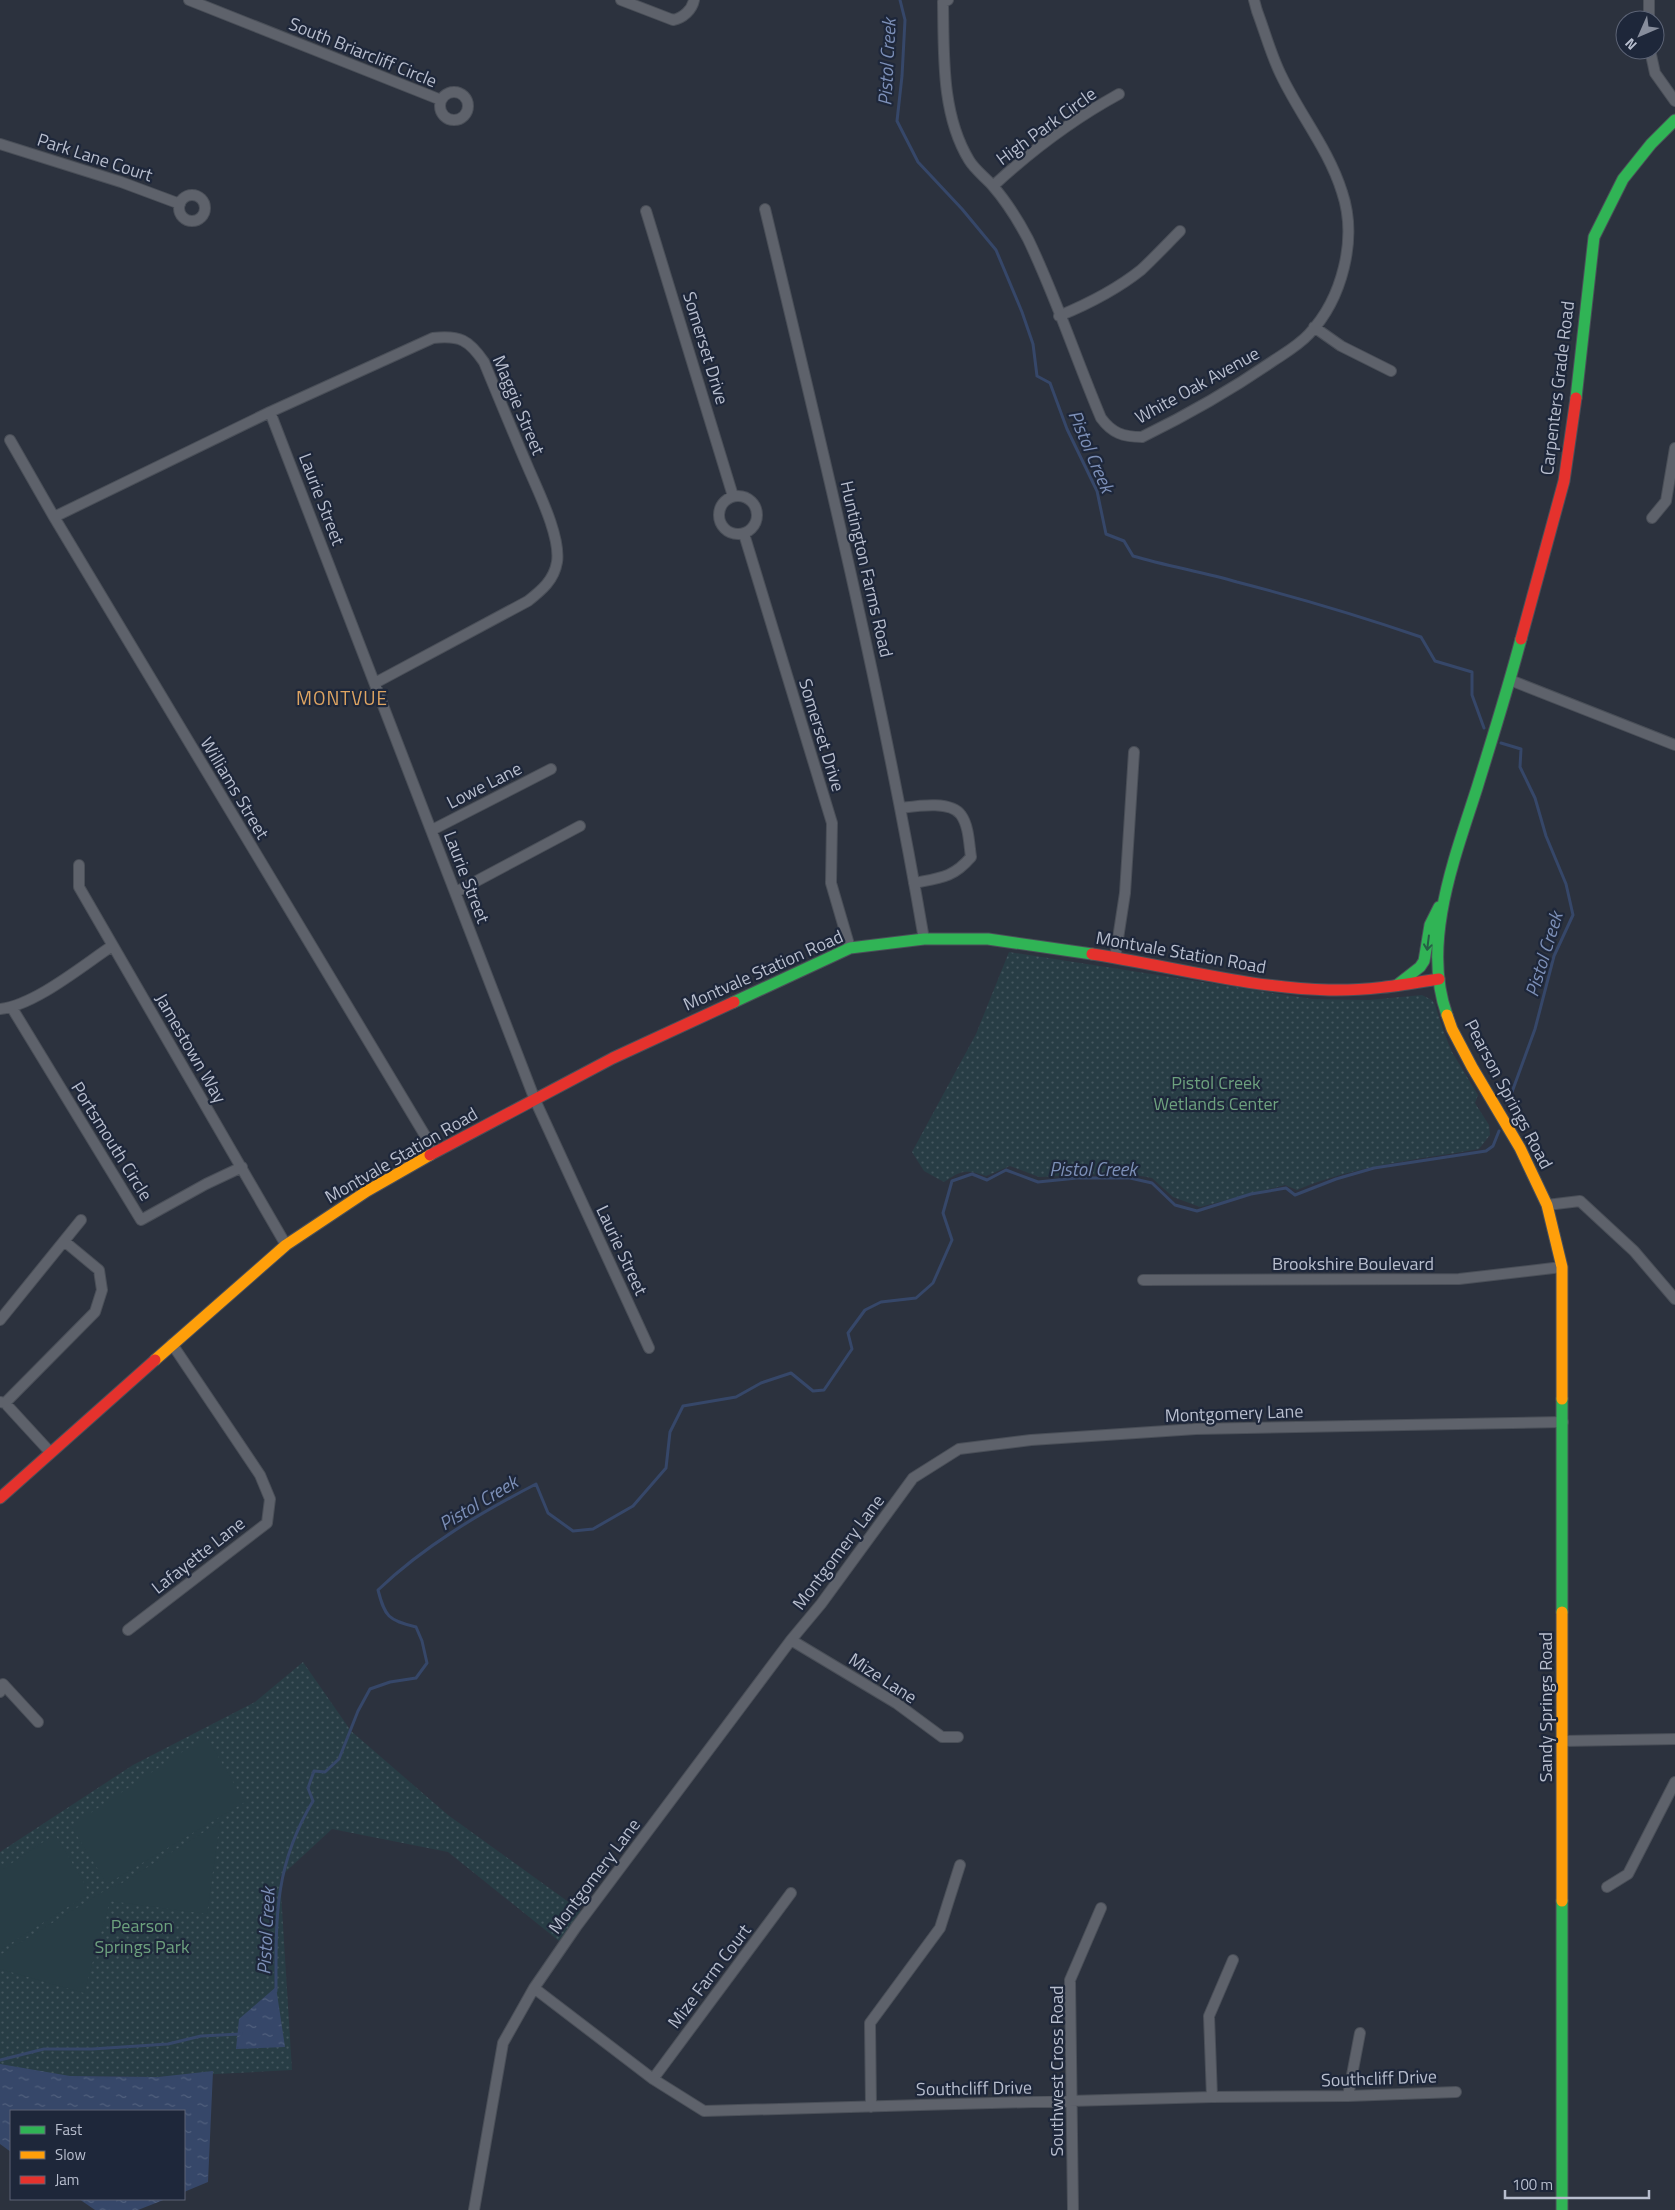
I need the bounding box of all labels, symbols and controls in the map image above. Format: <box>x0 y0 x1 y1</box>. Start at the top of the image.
street label: South Briarcliff Circle <box>285 10 441 94</box>
north arrow <box>1615 10 1665 60</box>
water label: Pistol Creek <box>869 15 903 106</box>
text: N <box>1620 34 1641 55</box>
street label: High Park Circle <box>990 80 1102 172</box>
street label: Park Lane Court <box>34 126 157 189</box>
street label: Somerset Drive <box>676 288 736 408</box>
street label: Carpenters Grade Road <box>1533 299 1581 477</box>
street label: White Oak Avenue <box>1130 340 1264 430</box>
street label: Maggie Street <box>486 351 552 460</box>
water label: Pistol Creek <box>1062 405 1123 499</box>
street label: Laurie Street <box>292 449 352 550</box>
street label: Huntington Farms Road <box>834 478 900 660</box>
street label: Somerset Drive <box>792 675 852 795</box>
district label: MONTVUE <box>296 683 388 712</box>
street label: Williams Street <box>194 732 277 845</box>
street label: Lowe Lane <box>442 755 526 815</box>
street label: Laurie Street <box>437 827 497 928</box>
water label: Pistol Creek <box>1516 905 1570 1000</box>
street label: Montvale Station Road <box>679 923 847 1017</box>
street label: Montvale Station Road <box>1094 924 1268 980</box>
one-way arrow <box>1423 935 1433 951</box>
street label: Jamestown Way <box>149 988 234 1108</box>
street label: Pearson Springs Road <box>1458 1014 1560 1174</box>
park label: Pistol Creek Wetlands Center <box>1153 1069 1279 1117</box>
street label: Portsmouth Circle <box>65 1076 159 1206</box>
street label: Montvale Station Road <box>320 1100 482 1210</box>
water label: Pistol Creek <box>1049 1154 1139 1183</box>
street label: Laurie Street <box>589 1200 655 1300</box>
street label: Brookshire Boulevard <box>1272 1250 1434 1277</box>
street label: Montgomery Lane <box>1164 1397 1304 1429</box>
water label: Pistol Creek <box>433 1466 525 1537</box>
street label: Montgomery Lane <box>786 1489 890 1615</box>
street label: Lafayette Lane <box>145 1510 251 1600</box>
street label: Sandy Springs Road <box>1532 1632 1559 1782</box>
street label: Mize Lane <box>844 1646 922 1710</box>
street label: Montgomery Lane <box>542 1813 646 1939</box>
water label: Pistol Creek <box>248 1884 282 1975</box>
park label: Pearson Springs Park <box>94 1912 190 1960</box>
street label: Mize Farm Court <box>661 1918 758 2034</box>
street label: Southwest Cross Road <box>1043 1985 1070 2157</box>
street label: Southcliff Drive <box>1321 2062 1437 2094</box>
street label: Southcliff Drive <box>916 2073 1032 2103</box>
legend <box>10 2110 185 2200</box>
text: Fast <box>55 2118 83 2141</box>
text: Slow <box>55 2143 86 2166</box>
text: Jam <box>55 2168 79 2191</box>
scale bar <box>1505 2168 1649 2200</box>
text: 100 m <box>1512 2173 1553 2196</box>

